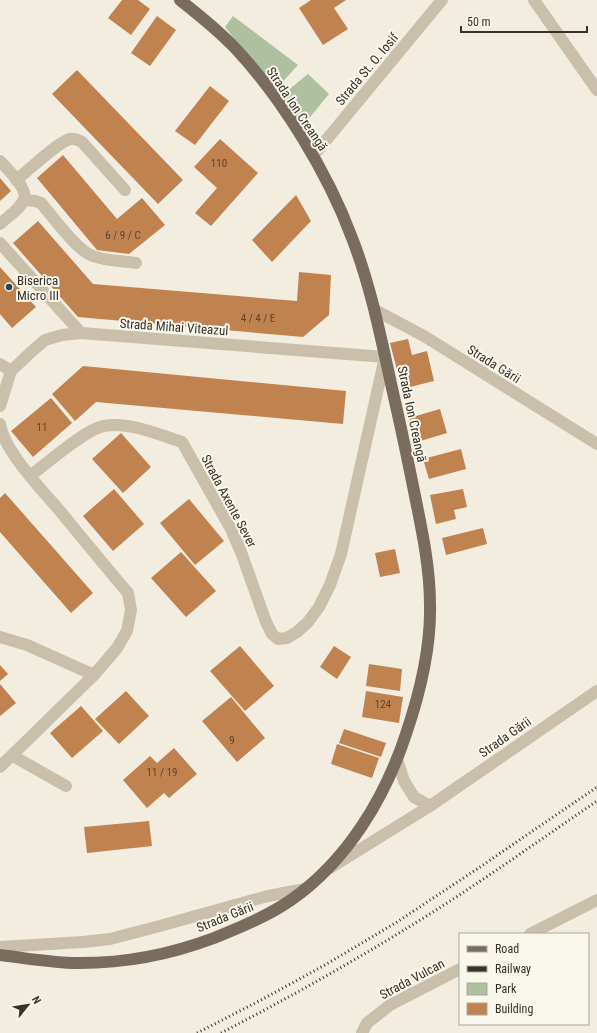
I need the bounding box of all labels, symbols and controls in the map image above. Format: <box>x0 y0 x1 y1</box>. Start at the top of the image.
scale bar <box>461 8 587 34</box>
text: 50 m <box>467 15 491 29</box>
street label: Strada St. O. Iosif <box>332 30 402 108</box>
street label: Strada Ion Creangă <box>263 64 331 154</box>
house number: 110 <box>211 157 227 170</box>
house number: 6 / 9 / C <box>105 229 141 242</box>
place label: Biserica Micro III <box>17 273 59 303</box>
marker: Biserica Micro III <box>4 282 14 292</box>
house number: 4 / 4 / E <box>241 312 276 325</box>
street label: Strada Mihai Viteazul <box>119 316 229 338</box>
street label: Strada Gării <box>465 342 523 386</box>
street label: Strada Ion Creangă <box>395 365 429 463</box>
house number: 11 <box>37 421 47 434</box>
street label: Strada Axente Sever <box>198 452 260 550</box>
house number: 124 <box>375 698 392 711</box>
street label: Strada Gării <box>476 714 534 760</box>
house number: 9 <box>229 734 235 747</box>
house number: 11 / 19 <box>147 766 177 779</box>
street label: Strada Gării <box>194 899 256 935</box>
legend <box>459 933 589 1025</box>
text: Road <box>495 942 519 956</box>
street label: Strada Vulcan <box>377 956 447 1002</box>
text: Railway <box>495 962 531 976</box>
text: Park <box>495 982 517 996</box>
north arrow <box>8 985 48 1025</box>
text: N <box>29 994 44 1007</box>
text: Building <box>495 1002 533 1016</box>

